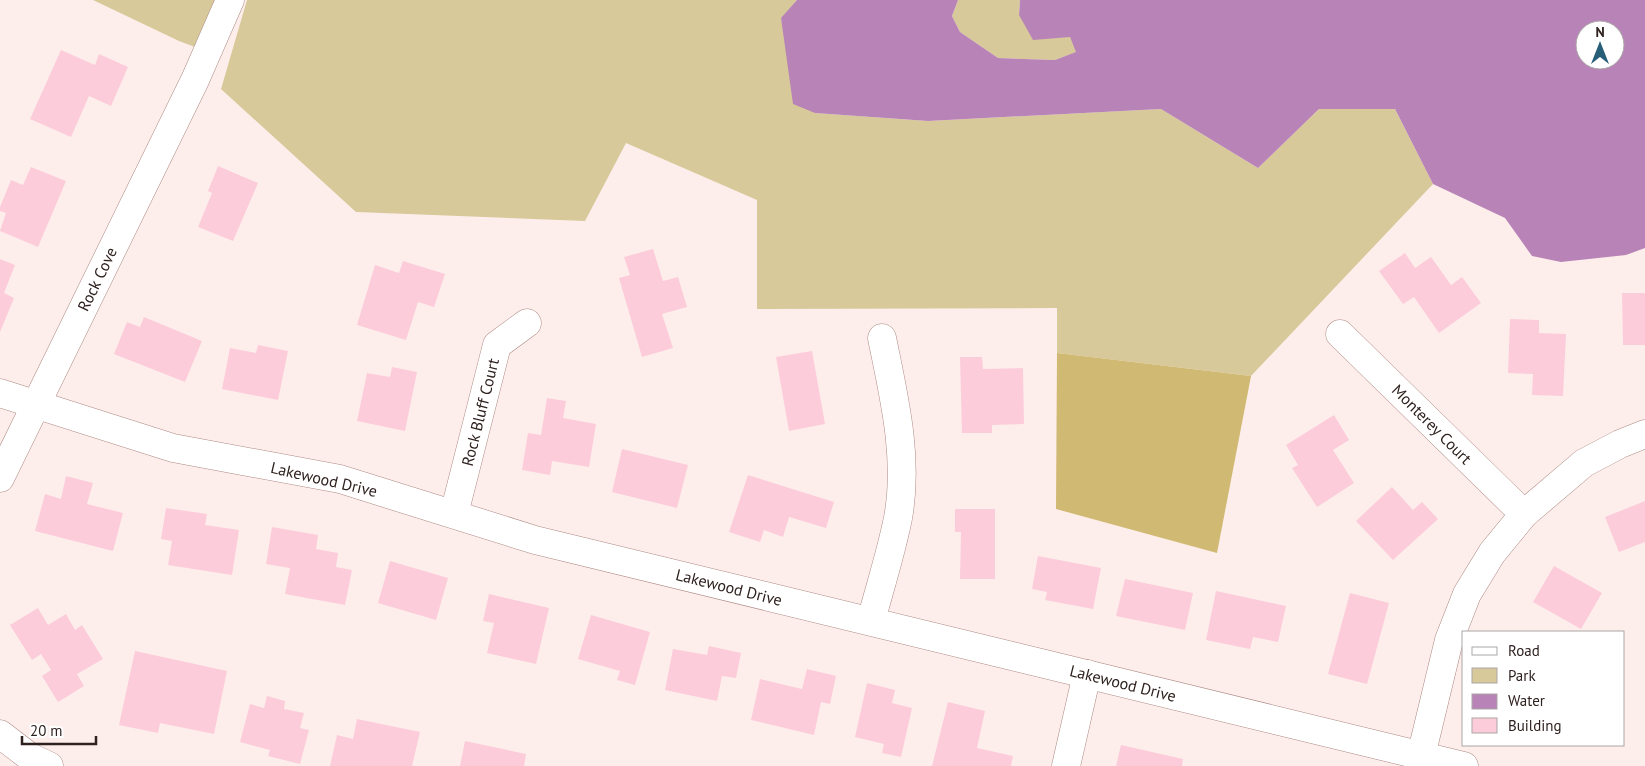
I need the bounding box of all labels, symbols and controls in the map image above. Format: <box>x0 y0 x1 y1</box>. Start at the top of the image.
north arrow <box>1575 20 1625 70</box>
text: N <box>1595 23 1605 41</box>
street label: Rock Cove <box>73 244 121 314</box>
street label: Rock Bluff Court <box>457 356 503 468</box>
street label: Monterey Court <box>1388 380 1477 469</box>
street label: Lakewood Drive <box>269 457 379 501</box>
street label: Lakewood Drive <box>674 564 784 610</box>
legend <box>1462 631 1625 746</box>
text: Road <box>1508 641 1540 660</box>
street label: Lakewood Drive <box>1068 660 1178 706</box>
text: Park <box>1508 666 1536 685</box>
text: Water <box>1508 691 1545 710</box>
scale bar <box>22 714 96 746</box>
text: Building <box>1508 716 1562 735</box>
text: 20 m <box>30 721 63 740</box>

